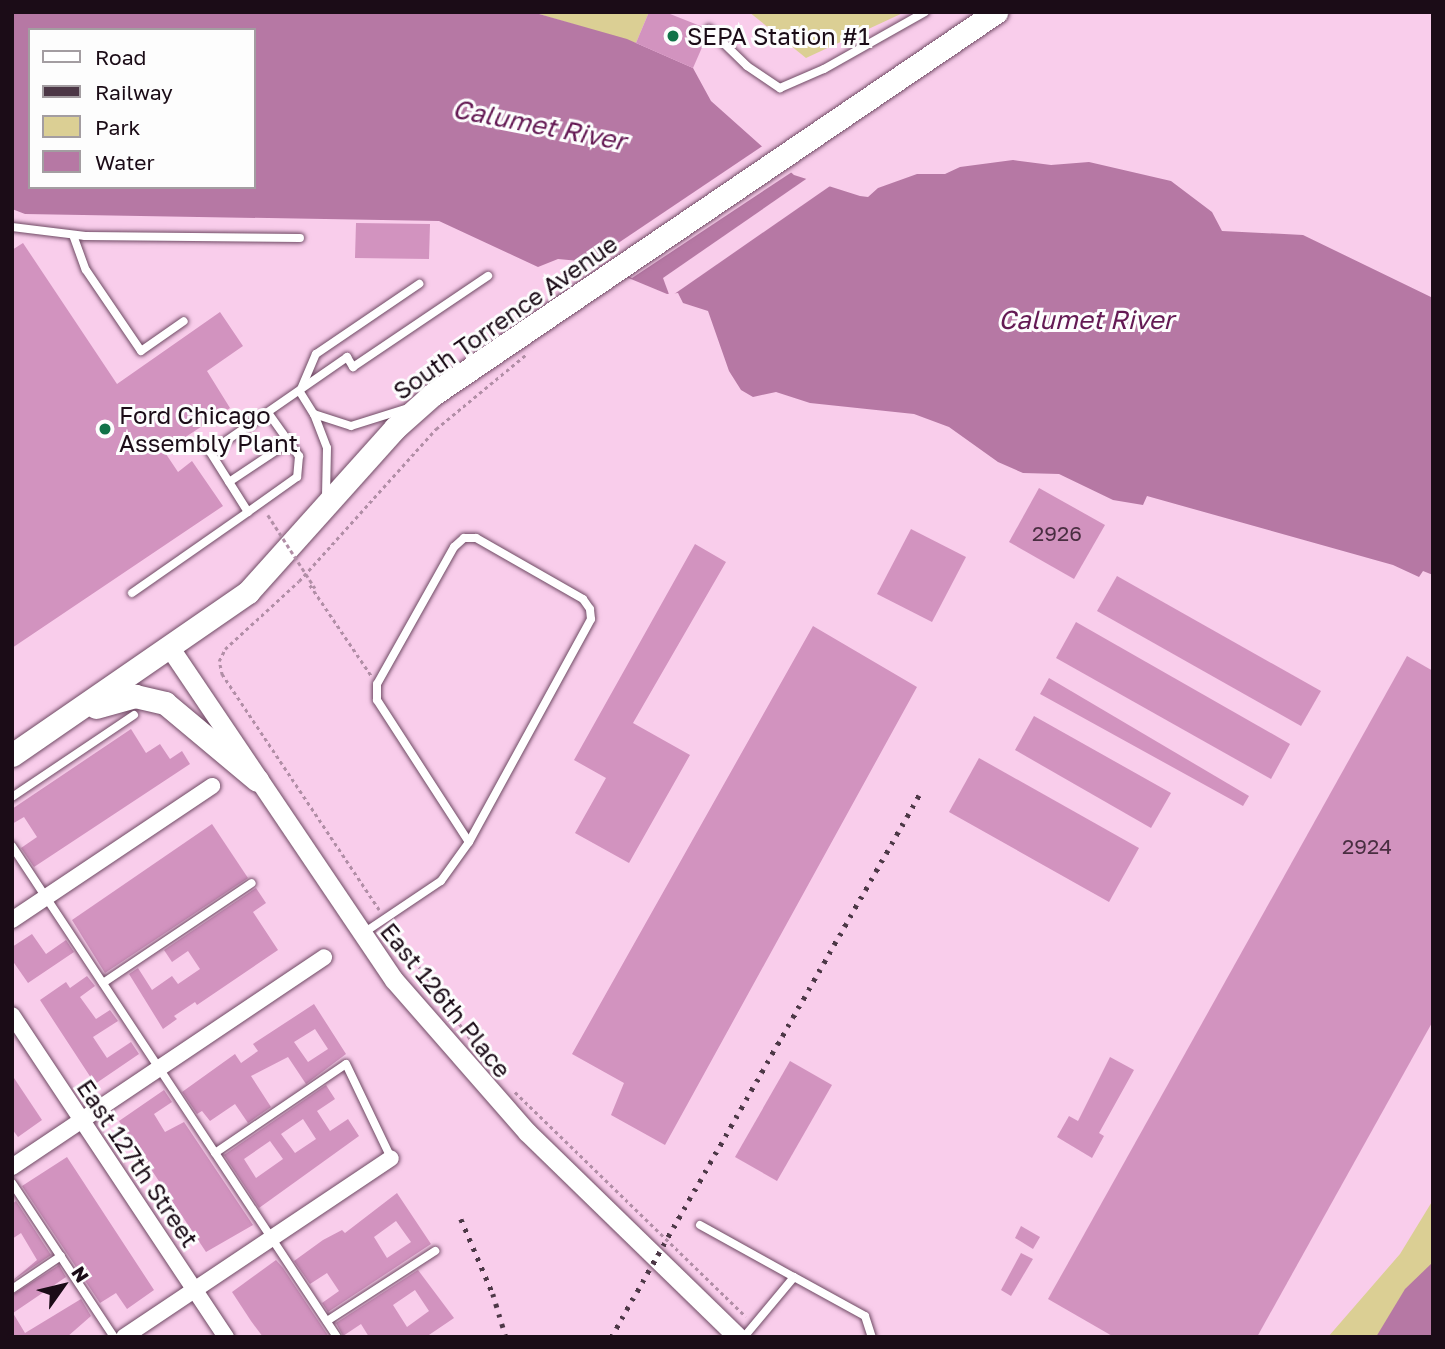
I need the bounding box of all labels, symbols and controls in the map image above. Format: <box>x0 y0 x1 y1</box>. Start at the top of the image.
place label: SEPA Station #1 <box>687 22 870 50</box>
legend <box>28 28 256 189</box>
marker: SEPA Station #1 <box>665 28 681 44</box>
text: Road <box>95 44 146 70</box>
text: Railway <box>95 79 173 105</box>
water label: Calumet River <box>450 93 628 157</box>
text: Park <box>95 114 140 140</box>
text: Water <box>95 149 155 175</box>
street label: South Torrence Avenue <box>388 229 622 405</box>
water label: Calumet River <box>998 304 1174 336</box>
place label: Ford Chicago Assembly Plant <box>119 401 298 457</box>
marker: Ford Chicago Assembly Plant <box>97 421 113 437</box>
house number: 2926 <box>1032 520 1082 546</box>
house number: 2924 <box>1342 833 1392 859</box>
street label: East 126th Place <box>375 917 517 1083</box>
street label: East 127th Street <box>71 1074 205 1252</box>
north arrow <box>28 1251 98 1321</box>
text: N <box>67 1262 94 1286</box>

